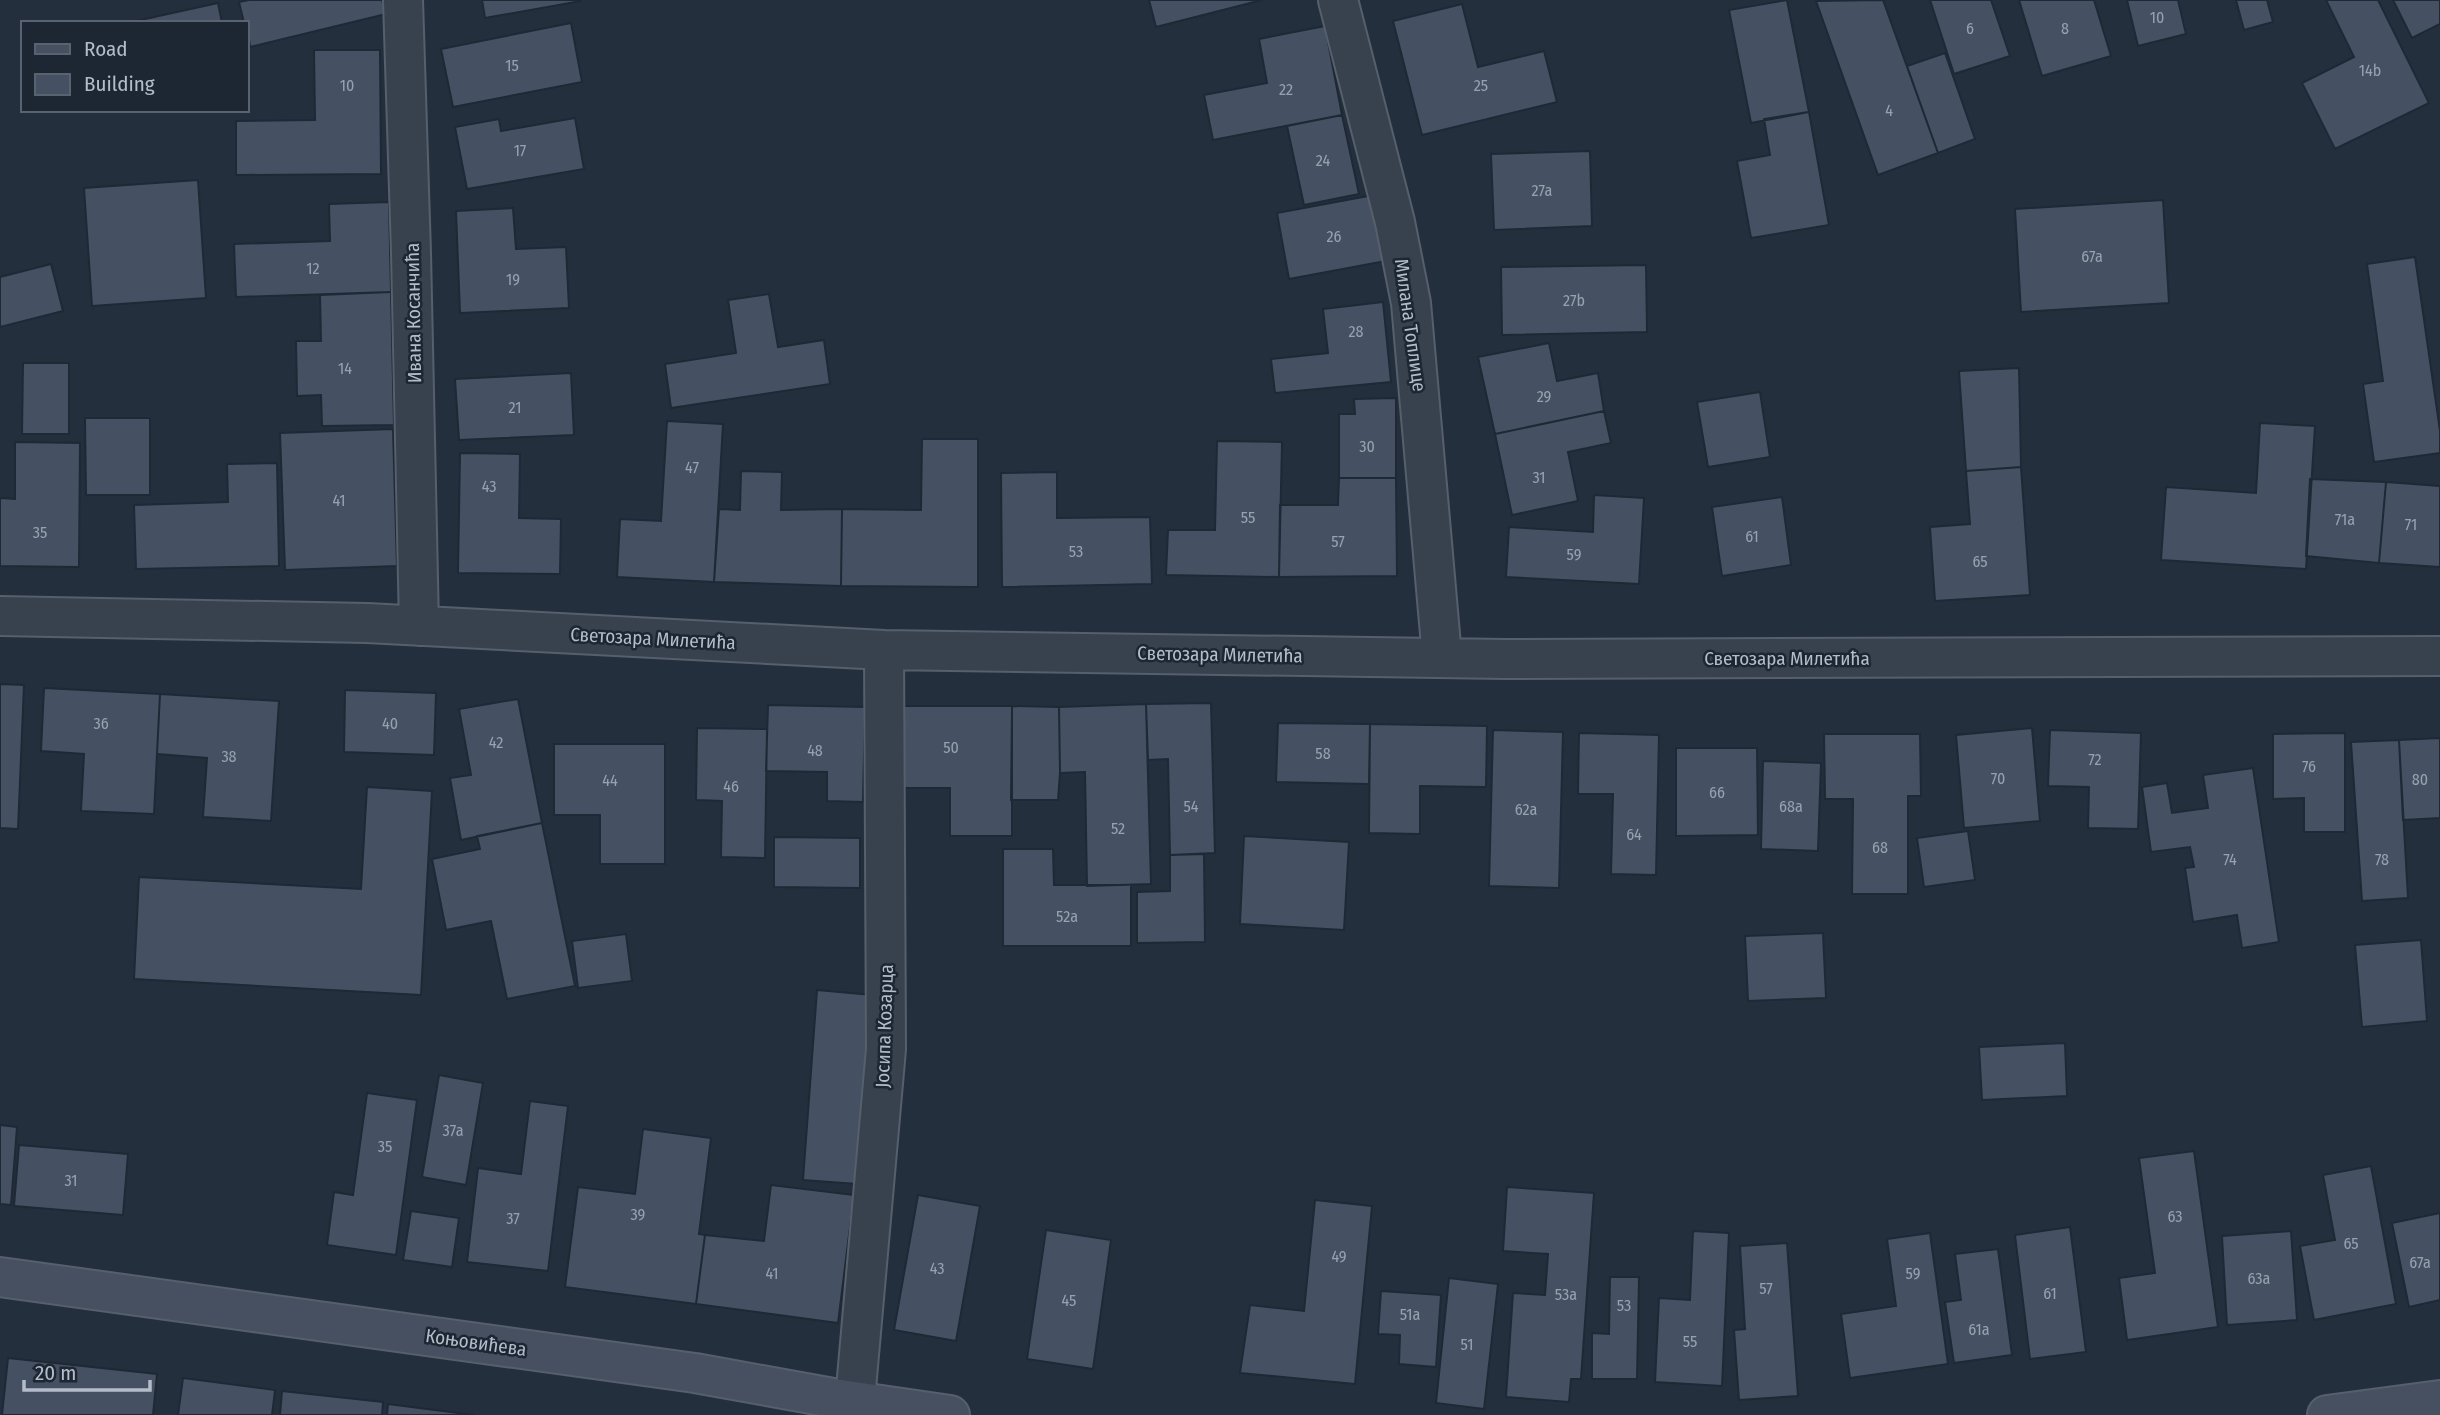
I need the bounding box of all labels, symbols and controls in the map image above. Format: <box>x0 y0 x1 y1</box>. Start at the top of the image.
house number: 10 <box>2150 8 2164 27</box>
house number: 6 <box>1966 19 1974 38</box>
house number: 8 <box>2061 19 2069 38</box>
legend <box>21 21 248 112</box>
text: Road <box>84 36 128 62</box>
house number: 15 <box>505 56 519 75</box>
house number: 14b <box>2359 61 2381 80</box>
text: Building <box>84 71 155 97</box>
house number: 10 <box>340 76 354 95</box>
house number: 25 <box>1474 76 1488 95</box>
house number: 22 <box>1279 80 1293 99</box>
house number: 4 <box>1885 101 1893 120</box>
house number: 17 <box>514 141 527 160</box>
house number: 24 <box>1316 151 1330 170</box>
house number: 27a <box>1532 181 1553 200</box>
house number: 26 <box>1327 227 1342 246</box>
street label: Ивана Косанчића <box>401 243 426 383</box>
house number: 67a <box>2081 247 2103 266</box>
street label: Милана Топлице <box>1390 257 1431 393</box>
house number: 12 <box>306 259 320 278</box>
house number: 19 <box>506 270 520 289</box>
house number: 27b <box>1563 291 1585 310</box>
house number: 28 <box>1348 322 1364 341</box>
house number: 14 <box>338 359 352 378</box>
house number: 29 <box>1537 387 1552 406</box>
house number: 21 <box>509 398 521 417</box>
house number: 30 <box>1359 437 1375 456</box>
house number: 47 <box>685 458 699 477</box>
house number: 31 <box>1532 468 1546 487</box>
house number: 43 <box>482 477 496 496</box>
house number: 41 <box>332 491 346 510</box>
house number: 55 <box>1241 508 1255 527</box>
house number: 71a <box>2335 510 2355 529</box>
house number: 71 <box>2405 515 2417 534</box>
house number: 35 <box>33 523 47 542</box>
house number: 61 <box>1745 527 1759 546</box>
house number: 57 <box>1331 532 1345 551</box>
house number: 53 <box>1069 542 1083 561</box>
house number: 59 <box>1567 545 1582 564</box>
house number: 65 <box>1972 552 1988 571</box>
street label: Светозара Милетића <box>570 623 736 654</box>
street label: Светозара Милетића <box>1137 642 1303 667</box>
street label: Светозара Милетића <box>1704 647 1870 670</box>
house number: 36 <box>93 714 109 733</box>
house number: 40 <box>382 714 398 733</box>
house number: 42 <box>489 733 503 752</box>
house number: 50 <box>943 738 959 757</box>
house number: 48 <box>807 741 823 760</box>
house number: 58 <box>1315 744 1331 763</box>
house number: 38 <box>221 747 237 766</box>
house number: 72 <box>2088 750 2102 769</box>
house number: 76 <box>2302 757 2316 776</box>
house number: 70 <box>1991 769 2005 788</box>
house number: 80 <box>2412 770 2428 789</box>
house number: 44 <box>602 771 618 790</box>
house number: 46 <box>723 777 739 796</box>
house number: 66 <box>1709 783 1725 802</box>
house number: 54 <box>1183 797 1199 816</box>
house number: 68a <box>1779 797 1803 816</box>
house number: 62a <box>1515 800 1537 819</box>
house number: 52 <box>1111 819 1125 838</box>
house number: 64 <box>1626 825 1642 844</box>
house number: 68 <box>1872 838 1888 857</box>
house number: 74 <box>2223 850 2237 869</box>
house number: 78 <box>2375 850 2389 869</box>
house number: 52a <box>1056 907 1078 926</box>
street label: Јосипа Козарца <box>871 964 898 1088</box>
house number: 37a <box>443 1121 464 1140</box>
house number: 35 <box>378 1137 392 1156</box>
house number: 31 <box>64 1171 78 1190</box>
house number: 39 <box>631 1205 646 1224</box>
house number: 63 <box>2167 1207 2183 1226</box>
house number: 37 <box>506 1209 520 1228</box>
house number: 65 <box>2343 1234 2359 1253</box>
house number: 49 <box>1331 1247 1347 1266</box>
house number: 67a <box>2409 1253 2431 1272</box>
house number: 43 <box>930 1259 944 1278</box>
house number: 41 <box>765 1264 779 1283</box>
house number: 59 <box>1906 1264 1921 1283</box>
house number: 63a <box>2248 1269 2271 1288</box>
house number: 57 <box>1759 1279 1773 1298</box>
house number: 61 <box>2043 1284 2057 1303</box>
house number: 53a <box>1555 1285 1577 1304</box>
house number: 45 <box>1062 1291 1076 1310</box>
house number: 53 <box>1617 1296 1631 1315</box>
house number: 51a <box>1400 1305 1420 1324</box>
house number: 61a <box>1968 1320 1990 1339</box>
street label: Коњовићева <box>424 1324 528 1361</box>
house number: 55 <box>1683 1332 1697 1351</box>
house number: 51 <box>1461 1335 1473 1354</box>
scale bar <box>24 1348 150 1392</box>
text: 20 m <box>35 1360 76 1386</box>

